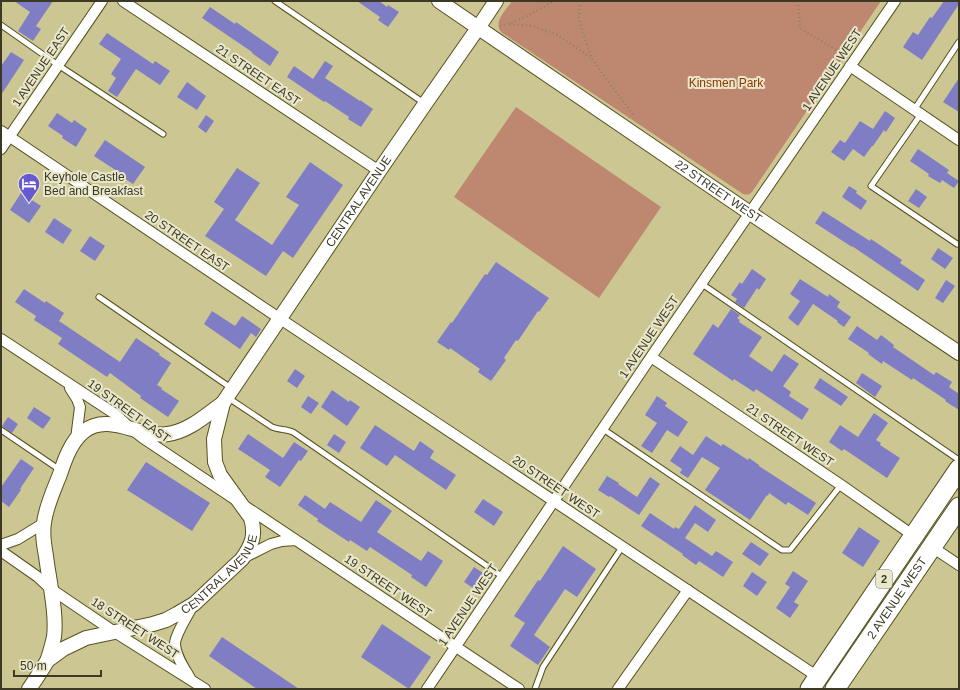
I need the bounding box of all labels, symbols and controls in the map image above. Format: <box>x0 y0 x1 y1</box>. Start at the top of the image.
street label: 1 AVENUE EAST <box>9 24 73 109</box>
street label: 1 AVENUE WEST <box>799 26 865 114</box>
street label: 21 STREET EAST <box>213 42 303 109</box>
park label: Kinsmen Park <box>689 76 764 90</box>
street label: CENTRAL AVENUE <box>323 153 394 250</box>
street label: 22 STREET WEST <box>672 157 765 226</box>
place label: Keyhole Castle Bed and Breakfast <box>44 170 143 198</box>
hotel icon: Keyhole Castle Bed and Breakfast <box>16 171 42 204</box>
street label: 20 STREET EAST <box>142 208 232 275</box>
street label: 1 AVENUE WEST <box>616 293 682 381</box>
street label: 19 STREET EAST <box>85 376 173 446</box>
street label: 21 STREET WEST <box>744 401 837 470</box>
street label: 20 STREET WEST <box>510 453 603 522</box>
street label: CENTRAL AVENUE <box>179 533 260 617</box>
street label: 19 STREET WEST <box>342 552 435 621</box>
street label: 2 AVENUE WEST <box>864 554 930 642</box>
street label: 1 AVENUE WEST <box>435 561 501 649</box>
road number: 2 <box>876 570 892 588</box>
street label: 18 STREET WEST <box>88 594 182 662</box>
scale bar <box>14 652 101 678</box>
text: 50 m <box>20 659 47 673</box>

